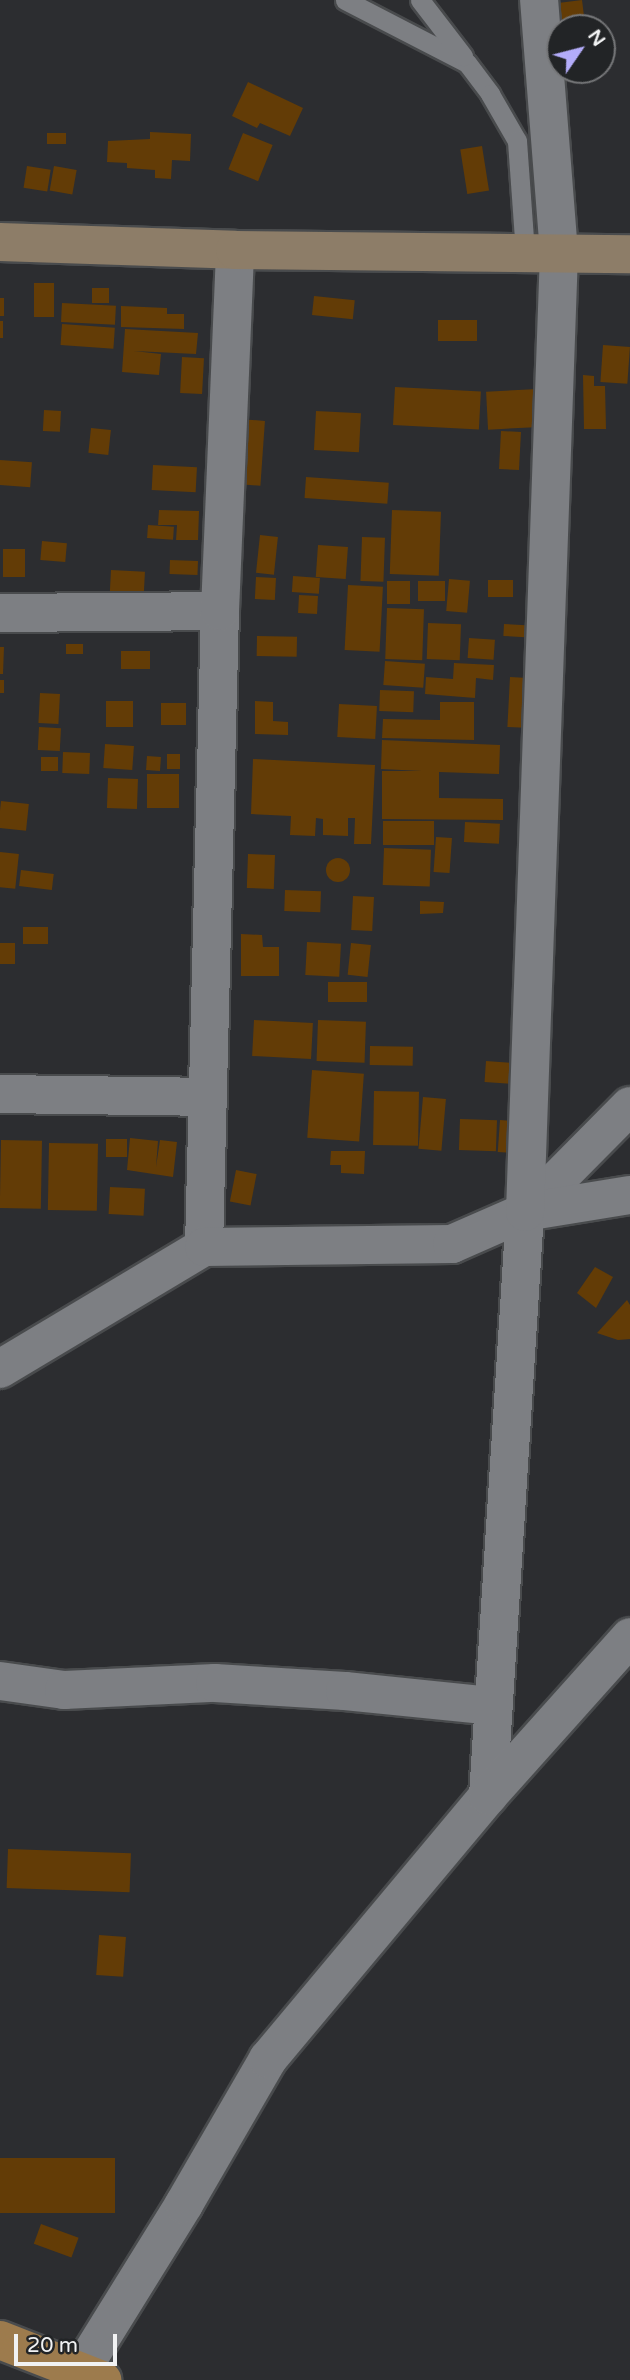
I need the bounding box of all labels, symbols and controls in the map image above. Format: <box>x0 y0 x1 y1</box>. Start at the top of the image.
north arrow <box>546 14 616 84</box>
text: N <box>583 26 610 51</box>
scale bar <box>18 2320 121 2364</box>
text: 20 m <box>27 2333 78 2358</box>

